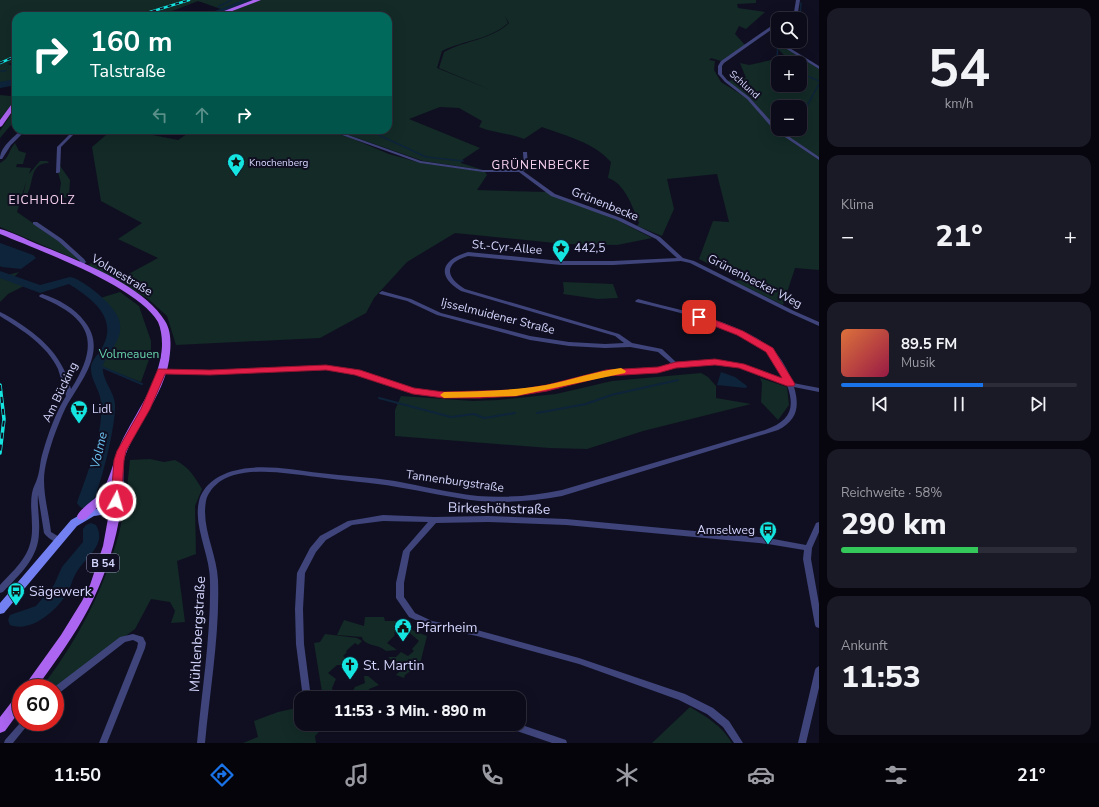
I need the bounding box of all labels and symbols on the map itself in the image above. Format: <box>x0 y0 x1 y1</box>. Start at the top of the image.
street label: Schlund <box>726 67 763 102</box>
place icon: Knochenberg <box>226 152 246 177</box>
place label: Knochenberg <box>249 156 308 170</box>
district label: GRÜNENBECKE <box>492 157 590 173</box>
street label: Grünenbecke <box>569 183 641 225</box>
district label: EICHHOLZ <box>8 192 76 208</box>
street label: St.-Cyr-Allee <box>471 236 543 258</box>
place icon: 442,5 <box>551 238 571 263</box>
place label: 442,5 <box>574 240 606 256</box>
street label: Volmestraße <box>88 250 156 300</box>
street label: Grünenbecker Weg <box>705 250 805 312</box>
street label: Ijsselmuidener Straße <box>439 294 557 338</box>
pin <box>682 300 716 334</box>
park label: Volmeauen <box>98 346 159 362</box>
street label: Am Bücking <box>39 359 81 425</box>
supermarket icon: Lidl <box>69 399 89 424</box>
place label: Lidl <box>92 401 112 417</box>
water label: Volme <box>86 430 112 470</box>
street label: Tannenburgstraße <box>405 466 505 496</box>
position arrow <box>95 480 137 522</box>
street label: Birkeshöhstraße <box>448 498 550 519</box>
bus stop icon: Amselweg <box>758 520 778 545</box>
place label: Amselweg <box>697 522 755 538</box>
road number: B 54 <box>87 554 119 572</box>
street label: Mühlenbergstraße <box>185 576 210 692</box>
bus stop icon: Sägewerk <box>6 581 26 606</box>
place label: Sägewerk <box>29 582 93 601</box>
public building icon: Pfarrheim <box>393 617 413 642</box>
place label: Pfarrheim <box>416 618 478 637</box>
church icon: St. Martin <box>340 655 360 680</box>
place label: St. Martin <box>363 656 424 675</box>
speed limit sign: 60 <box>12 679 64 731</box>

